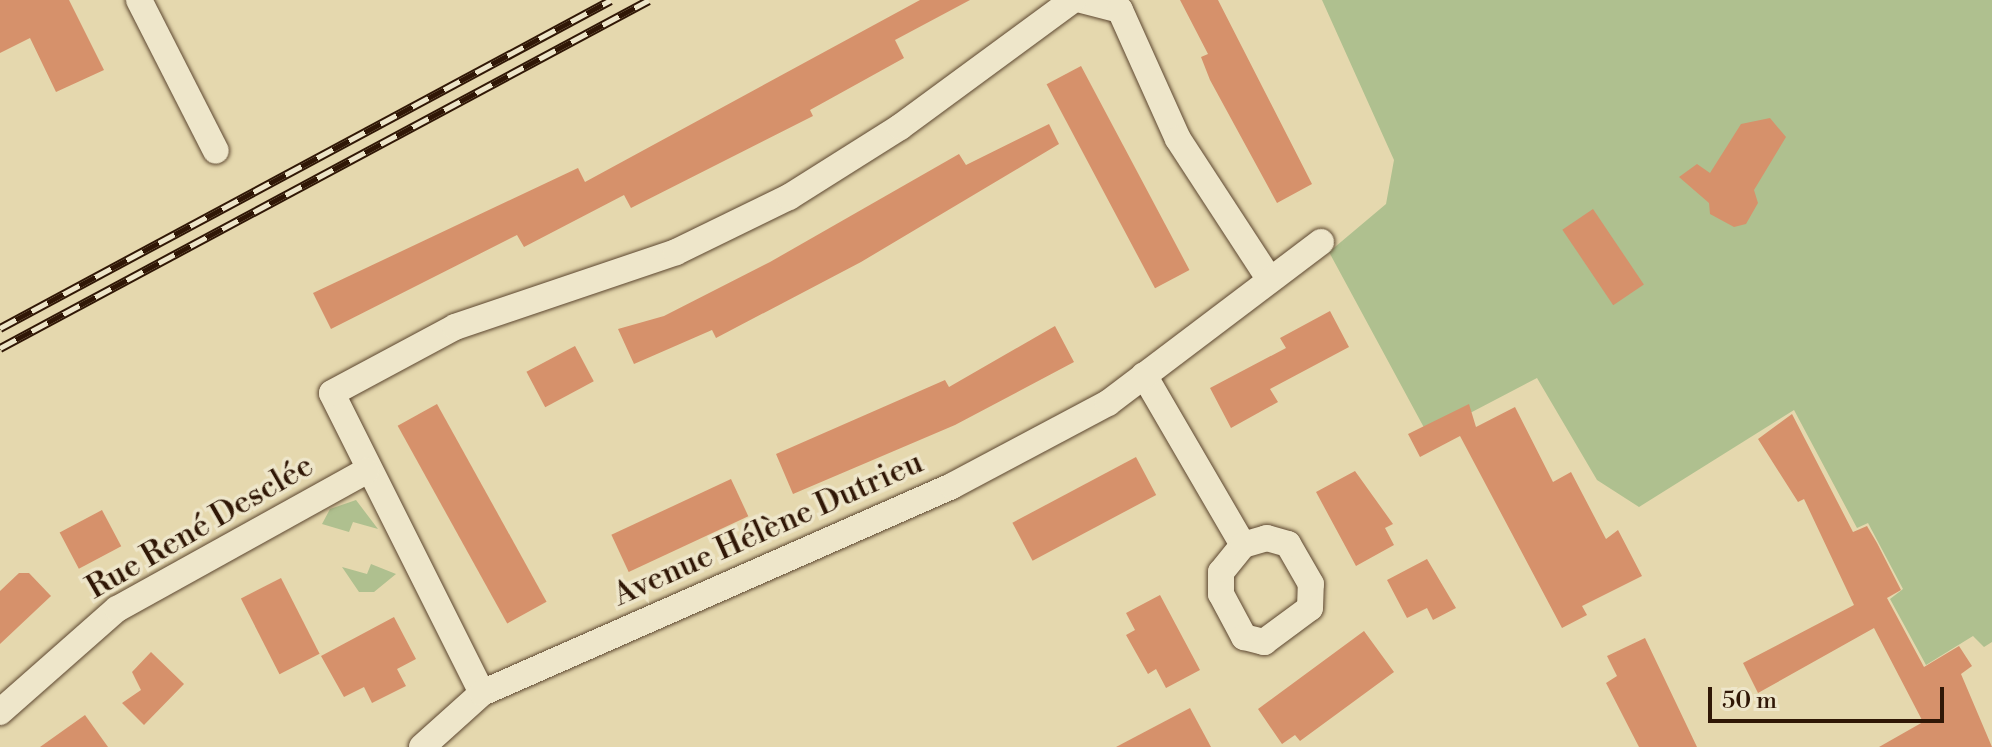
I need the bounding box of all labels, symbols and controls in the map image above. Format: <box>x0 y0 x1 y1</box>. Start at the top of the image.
street label: Avenue Hélène Dutrieu <box>607 443 929 615</box>
street label: Rue René Desclée <box>80 446 320 608</box>
scale bar <box>1712 671 1948 721</box>
text: 50 m <box>1722 686 1777 716</box>

